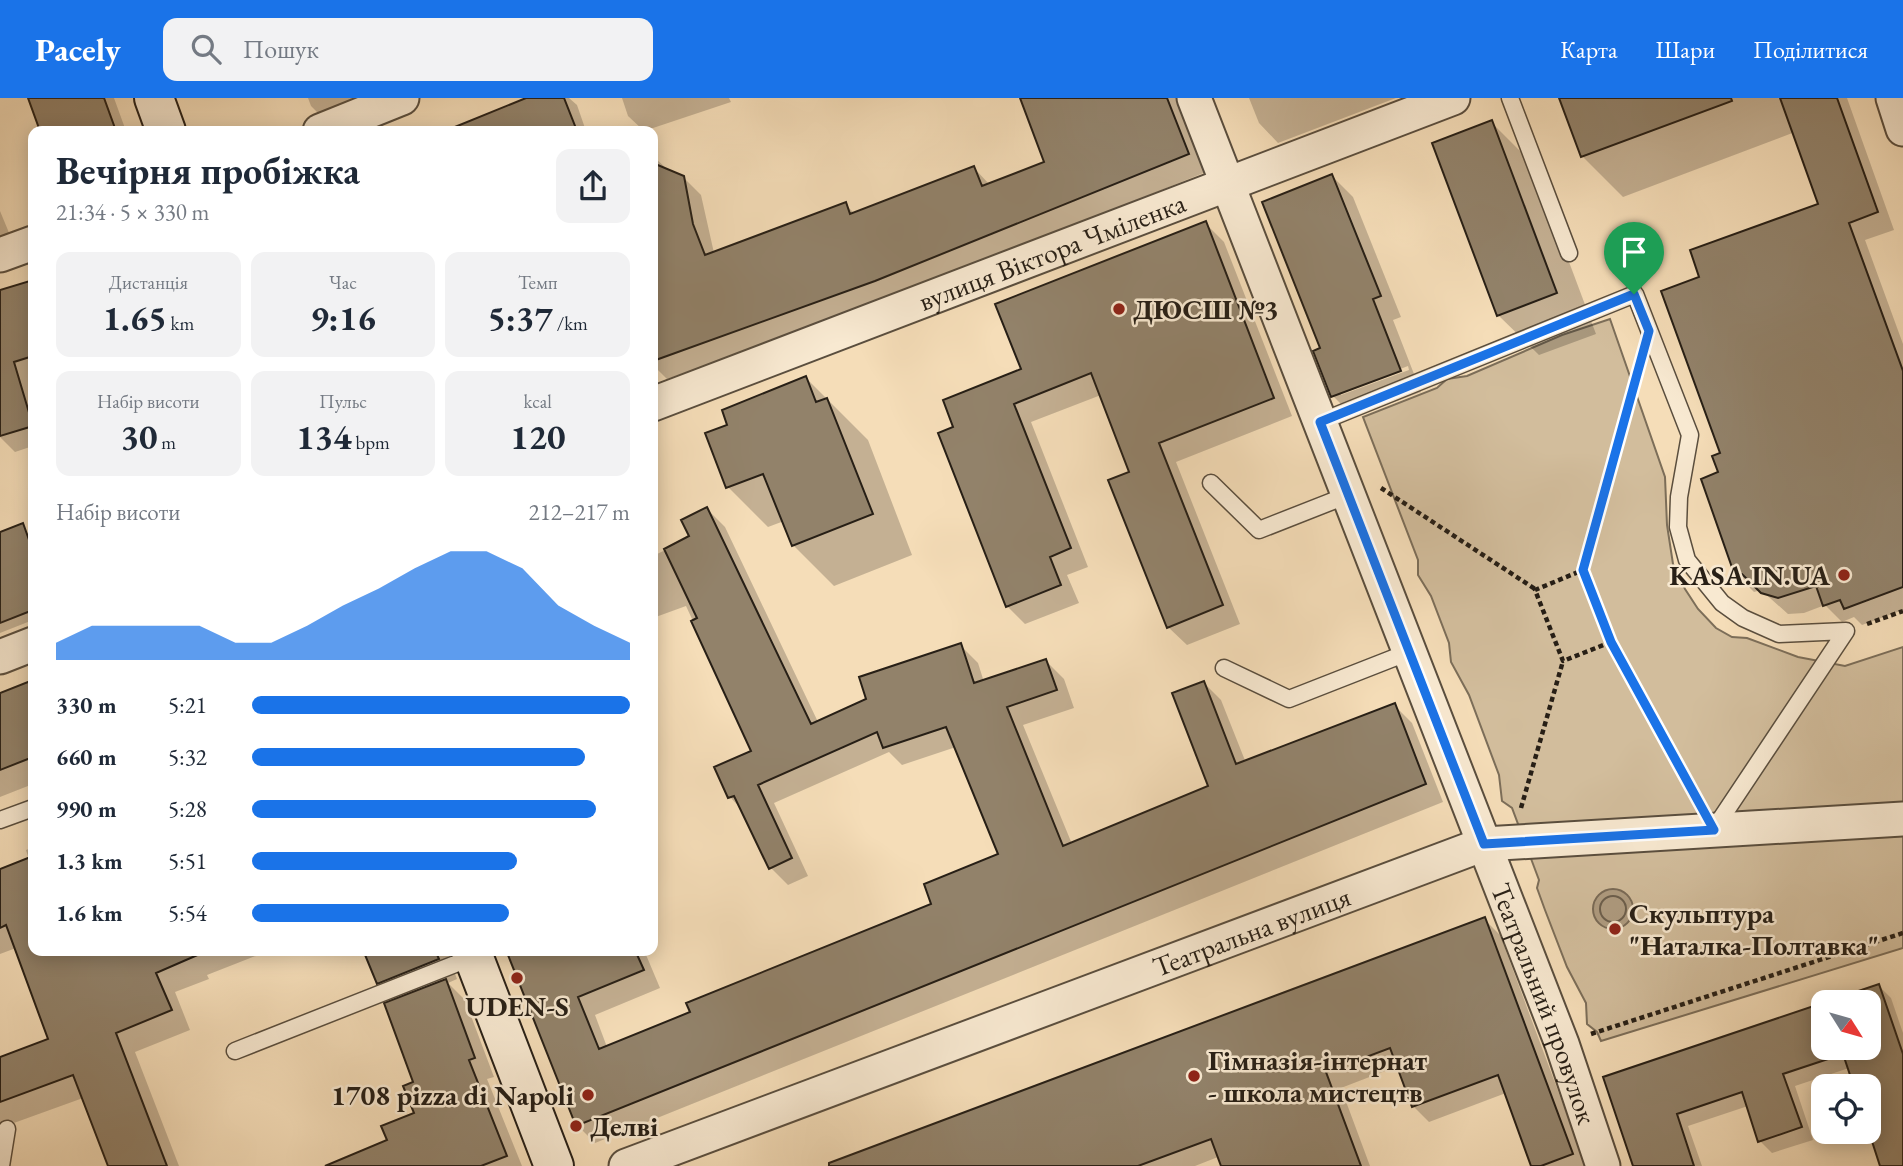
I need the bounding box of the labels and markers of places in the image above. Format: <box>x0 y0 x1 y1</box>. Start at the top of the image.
pin <box>1604 222 1664 294</box>
place label: ДЮСШ №3 <box>1133 291 1279 327</box>
marker: ДЮСШ №3 <box>1111 301 1127 317</box>
place label: KASA.IN.UA <box>1669 557 1831 593</box>
marker: KASA.IN.UA <box>1836 567 1852 583</box>
place label: Скульптура "Наталка-Полтавка" <box>1629 895 1879 963</box>
marker: Скульптура "Наталка-Полтавка" <box>1607 921 1623 937</box>
marker: UDEN-S <box>509 970 525 986</box>
place label: UDEN-S <box>465 988 569 1024</box>
place label: Гімназія-інтернат - школа мистецтв <box>1208 1042 1428 1110</box>
marker: Гімназія-інтернат - школа мистецтв <box>1186 1068 1202 1084</box>
place label: 1708 pizza di Napoli <box>331 1077 574 1113</box>
marker: 1708 pizza di Napoli <box>580 1087 596 1103</box>
place label: Делві <box>590 1108 658 1144</box>
marker: Делві <box>568 1118 584 1134</box>

